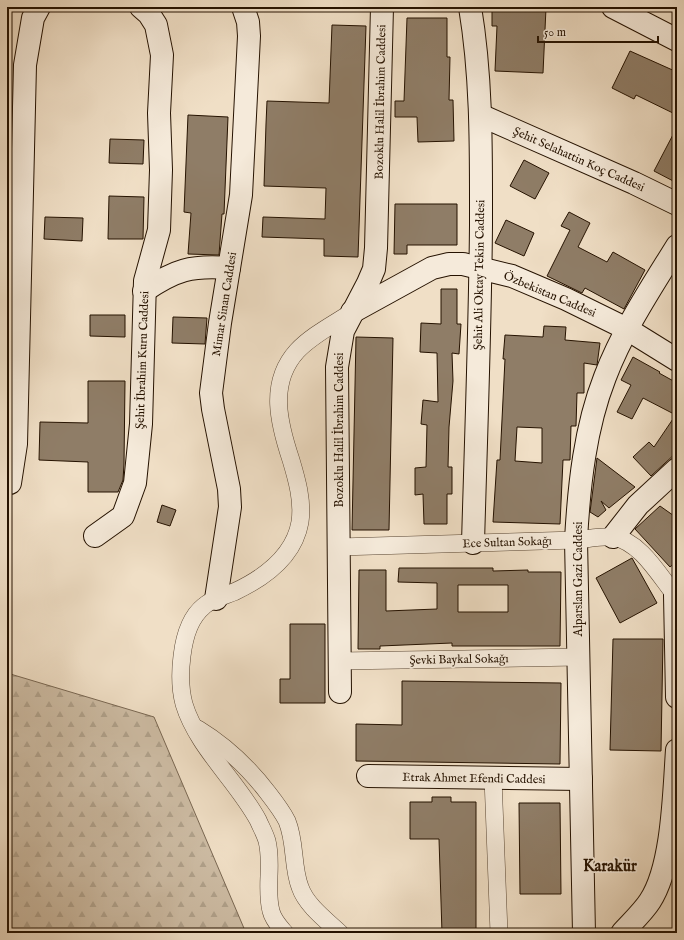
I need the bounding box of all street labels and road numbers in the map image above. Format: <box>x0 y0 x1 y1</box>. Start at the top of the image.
street label: Bozoklu Halil İbrahim Caddesi <box>371 24 389 180</box>
street label: Şehit Selahattin Koç Caddesi <box>511 124 647 195</box>
street label: Şehit Ali Oktay Tekin Caddesi <box>471 200 488 350</box>
street label: Mimar Sinan Caddesi <box>209 251 240 357</box>
street label: Özbekistan Caddesi <box>501 267 599 321</box>
street label: Şehit İbrahim Kuru Caddesi <box>132 291 152 429</box>
street label: Bozoklu Halil İbrahim Caddesi <box>331 353 347 507</box>
street label: Alparslan Gazi Caddesi <box>571 522 587 637</box>
street label: Ece Sultan Sokağı <box>462 533 552 552</box>
street label: Şevki Baykal Sokağı <box>409 651 509 668</box>
street label: Etrak Ahmet Efendi Caddesi <box>402 770 546 787</box>

